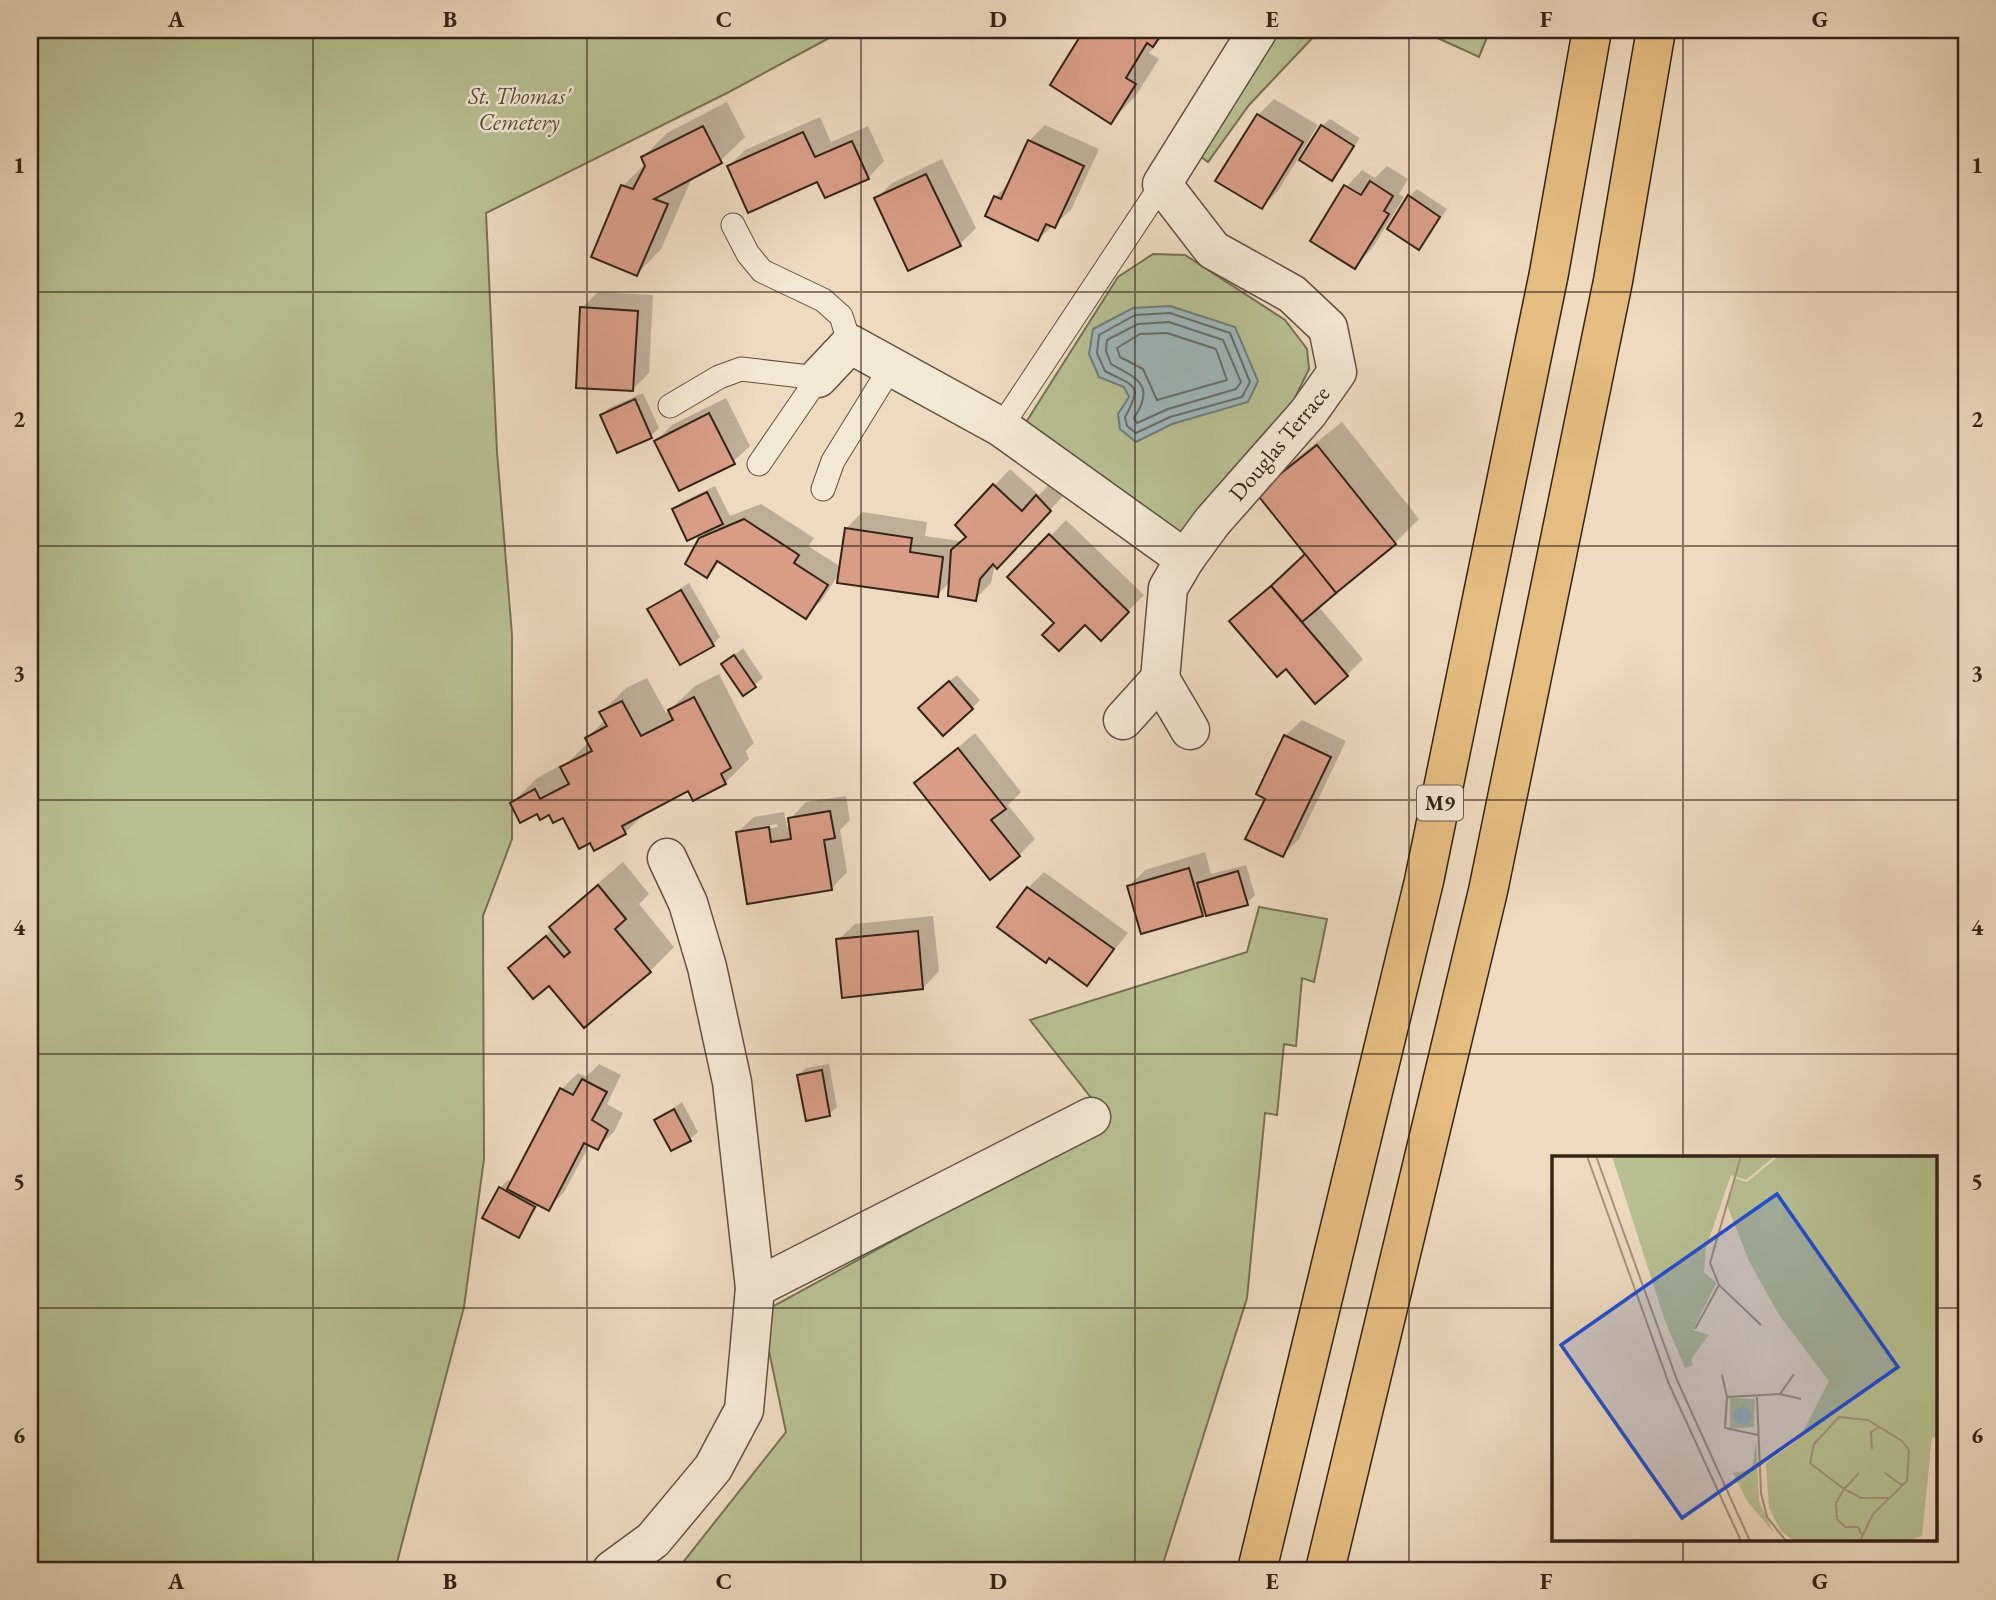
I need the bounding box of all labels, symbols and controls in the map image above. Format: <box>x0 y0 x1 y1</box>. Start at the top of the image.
text: A <box>167 4 185 34</box>
text: B <box>443 4 457 34</box>
text: C <box>716 4 732 34</box>
text: D <box>989 4 1007 34</box>
text: E <box>1265 4 1279 34</box>
text: F <box>1540 4 1553 34</box>
text: G <box>1812 4 1828 34</box>
park label: St. Thomas' Cemetery <box>467 81 572 137</box>
text: 1 <box>13 150 25 180</box>
text: 1 <box>1971 150 1983 180</box>
street label: Douglas Terrace <box>1222 379 1336 507</box>
text: 2 <box>13 404 25 434</box>
text: 2 <box>1971 404 1983 434</box>
text: 3 <box>13 658 25 688</box>
text: 3 <box>1971 658 1983 688</box>
road number: M9 <box>1417 786 1463 820</box>
text: 4 <box>13 912 26 942</box>
text: 4 <box>1971 912 1984 942</box>
inset map <box>1552 1156 1937 1540</box>
text: 5 <box>13 1166 25 1196</box>
text: 5 <box>1971 1166 1983 1196</box>
text: 6 <box>13 1420 25 1450</box>
text: 6 <box>1971 1420 1983 1450</box>
text: A <box>167 1566 185 1596</box>
text: B <box>443 1566 457 1596</box>
text: C <box>716 1566 732 1596</box>
text: D <box>989 1566 1007 1596</box>
text: E <box>1265 1566 1279 1596</box>
text: F <box>1540 1566 1553 1596</box>
text: G <box>1812 1566 1828 1596</box>

